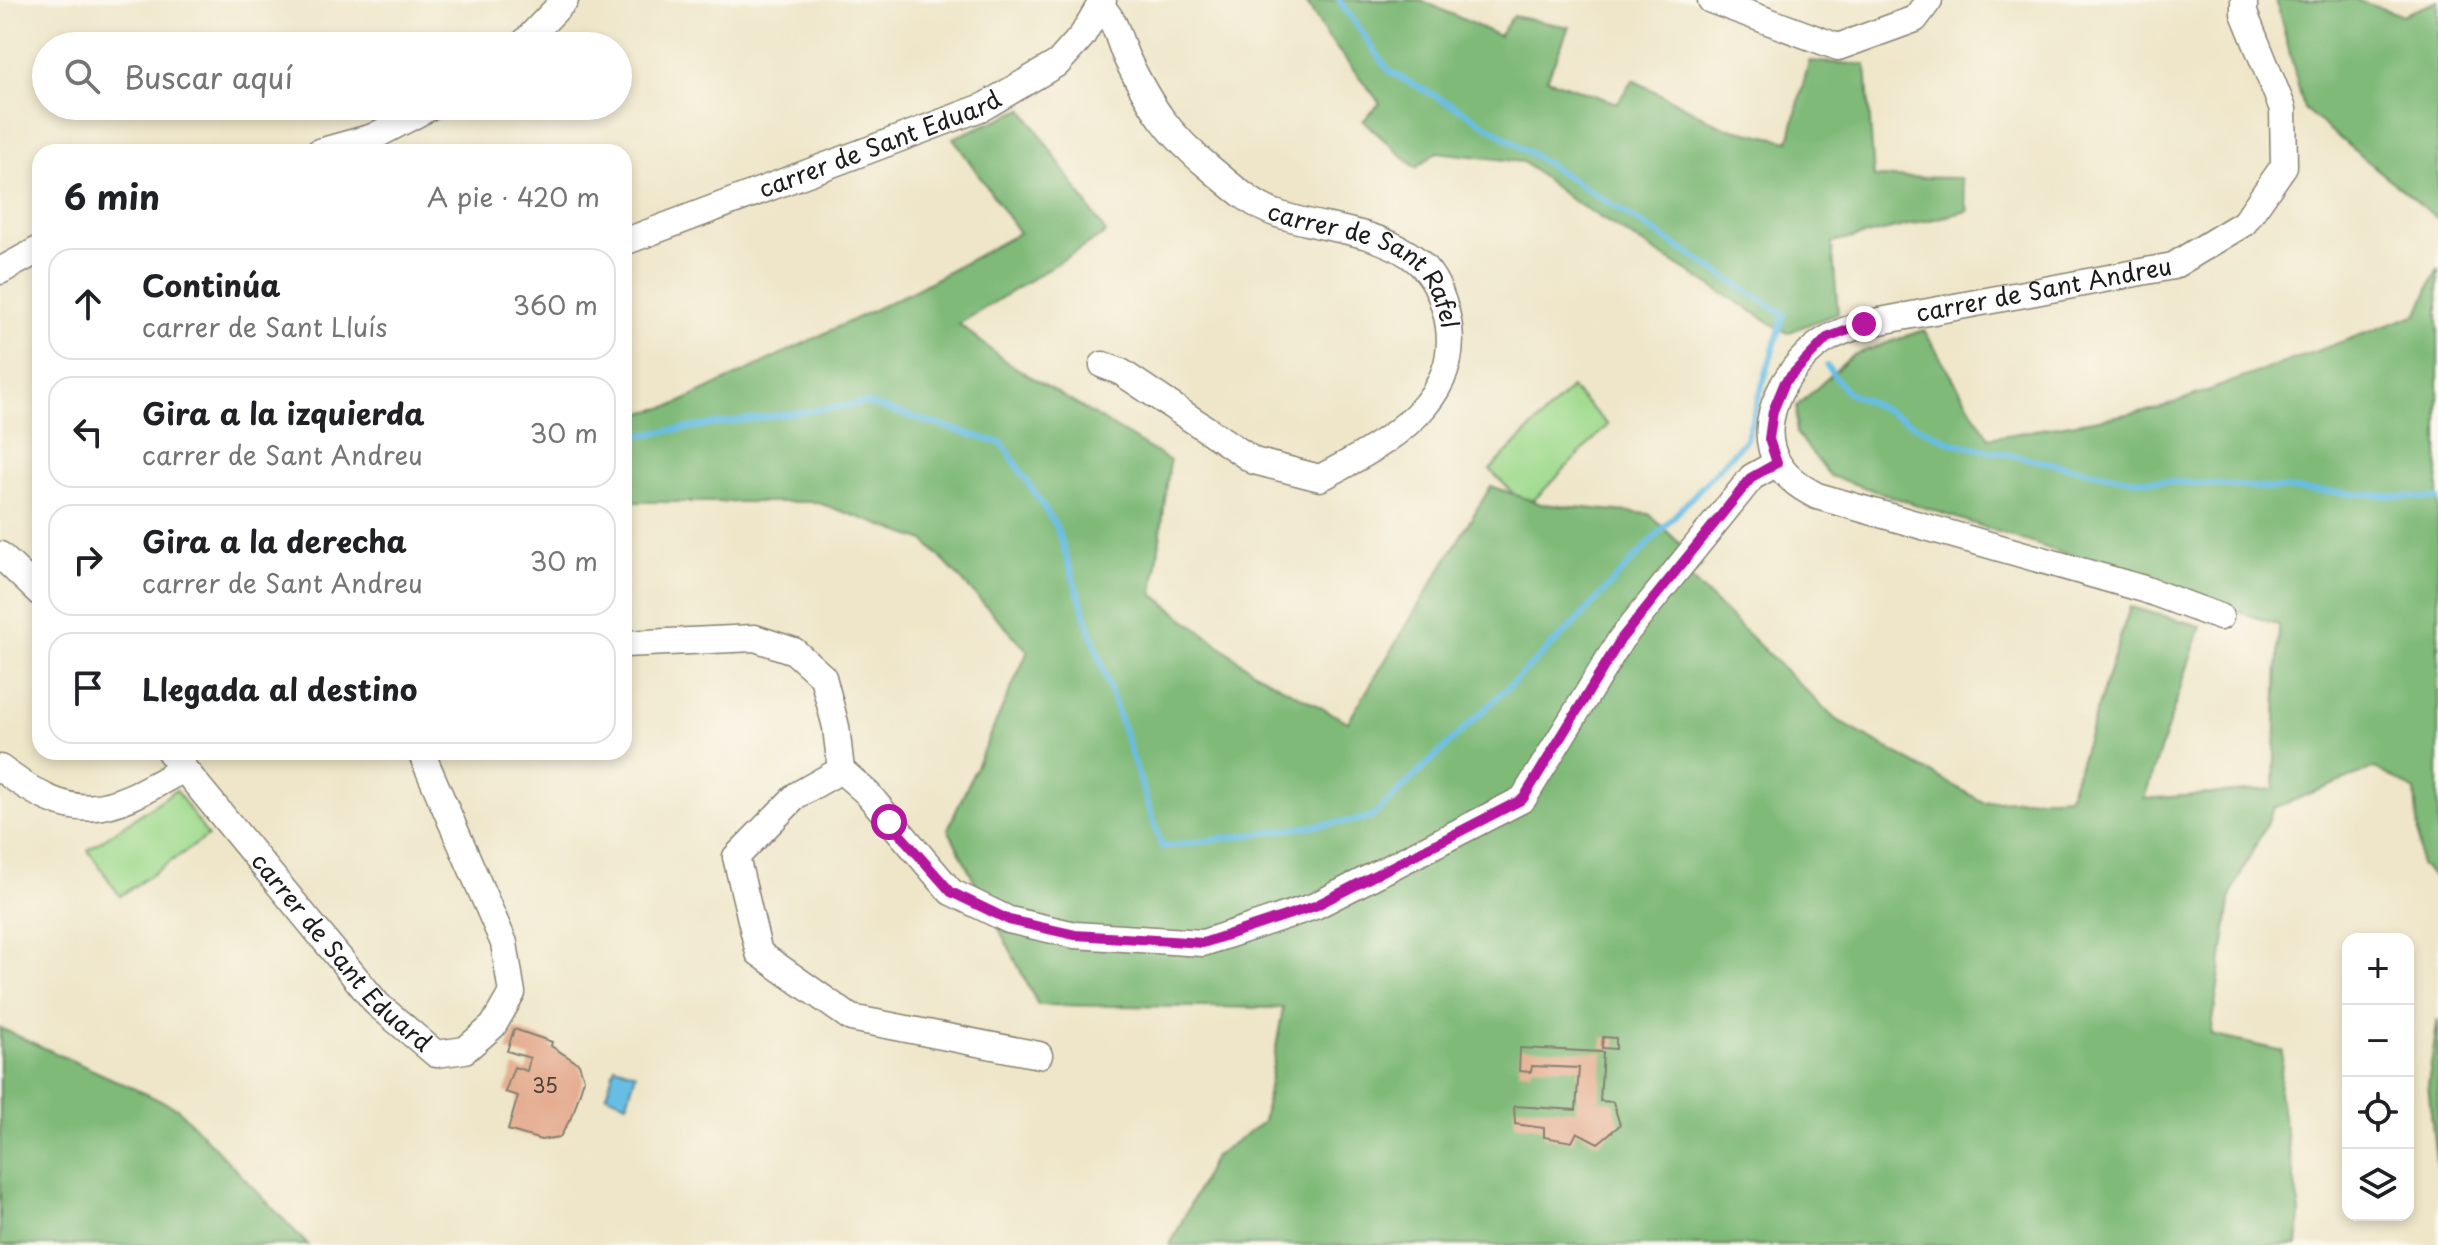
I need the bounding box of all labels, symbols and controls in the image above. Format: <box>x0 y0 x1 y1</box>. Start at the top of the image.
search box <box>32 32 632 120</box>
icon: search <box>60 54 104 98</box>
text: Buscar aquí <box>124 54 293 99</box>
street label: carrer de Sant Eduard <box>753 80 1008 206</box>
text: 6 min <box>64 170 160 222</box>
text: A pie · 420 m <box>427 177 600 216</box>
street label: carrer de Sant Rafel <box>1264 192 1469 330</box>
street label: carrer de Sant Andreu <box>1913 247 2174 330</box>
text: Continúa <box>142 262 281 307</box>
icon: ahead <box>66 282 110 326</box>
text: 360 m <box>513 285 598 324</box>
route end <box>1846 306 1882 342</box>
text: carrer de Sant Lluís <box>142 307 387 346</box>
text: Gira a la izquierda <box>142 390 425 435</box>
icon: left <box>66 410 110 454</box>
text: 30 m <box>530 413 598 452</box>
text: carrer de Sant Andreu <box>142 435 423 474</box>
text: Gira a la derecha <box>142 518 407 563</box>
icon: right <box>66 538 110 582</box>
text: 30 m <box>530 541 598 580</box>
text: carrer de Sant Andreu <box>142 563 423 602</box>
icon: arrive <box>66 666 110 710</box>
text: Llegada al destino <box>142 666 417 711</box>
route start <box>871 804 907 840</box>
street label: carrer de Sant Eduard <box>244 844 441 1059</box>
map controls <box>2342 933 2414 1221</box>
button: + <box>2342 933 2414 1005</box>
button: − <box>2342 1005 2414 1077</box>
house number: 35 <box>532 1070 558 1100</box>
button: locate <box>2342 1077 2414 1149</box>
button: layers <box>2342 1149 2414 1221</box>

